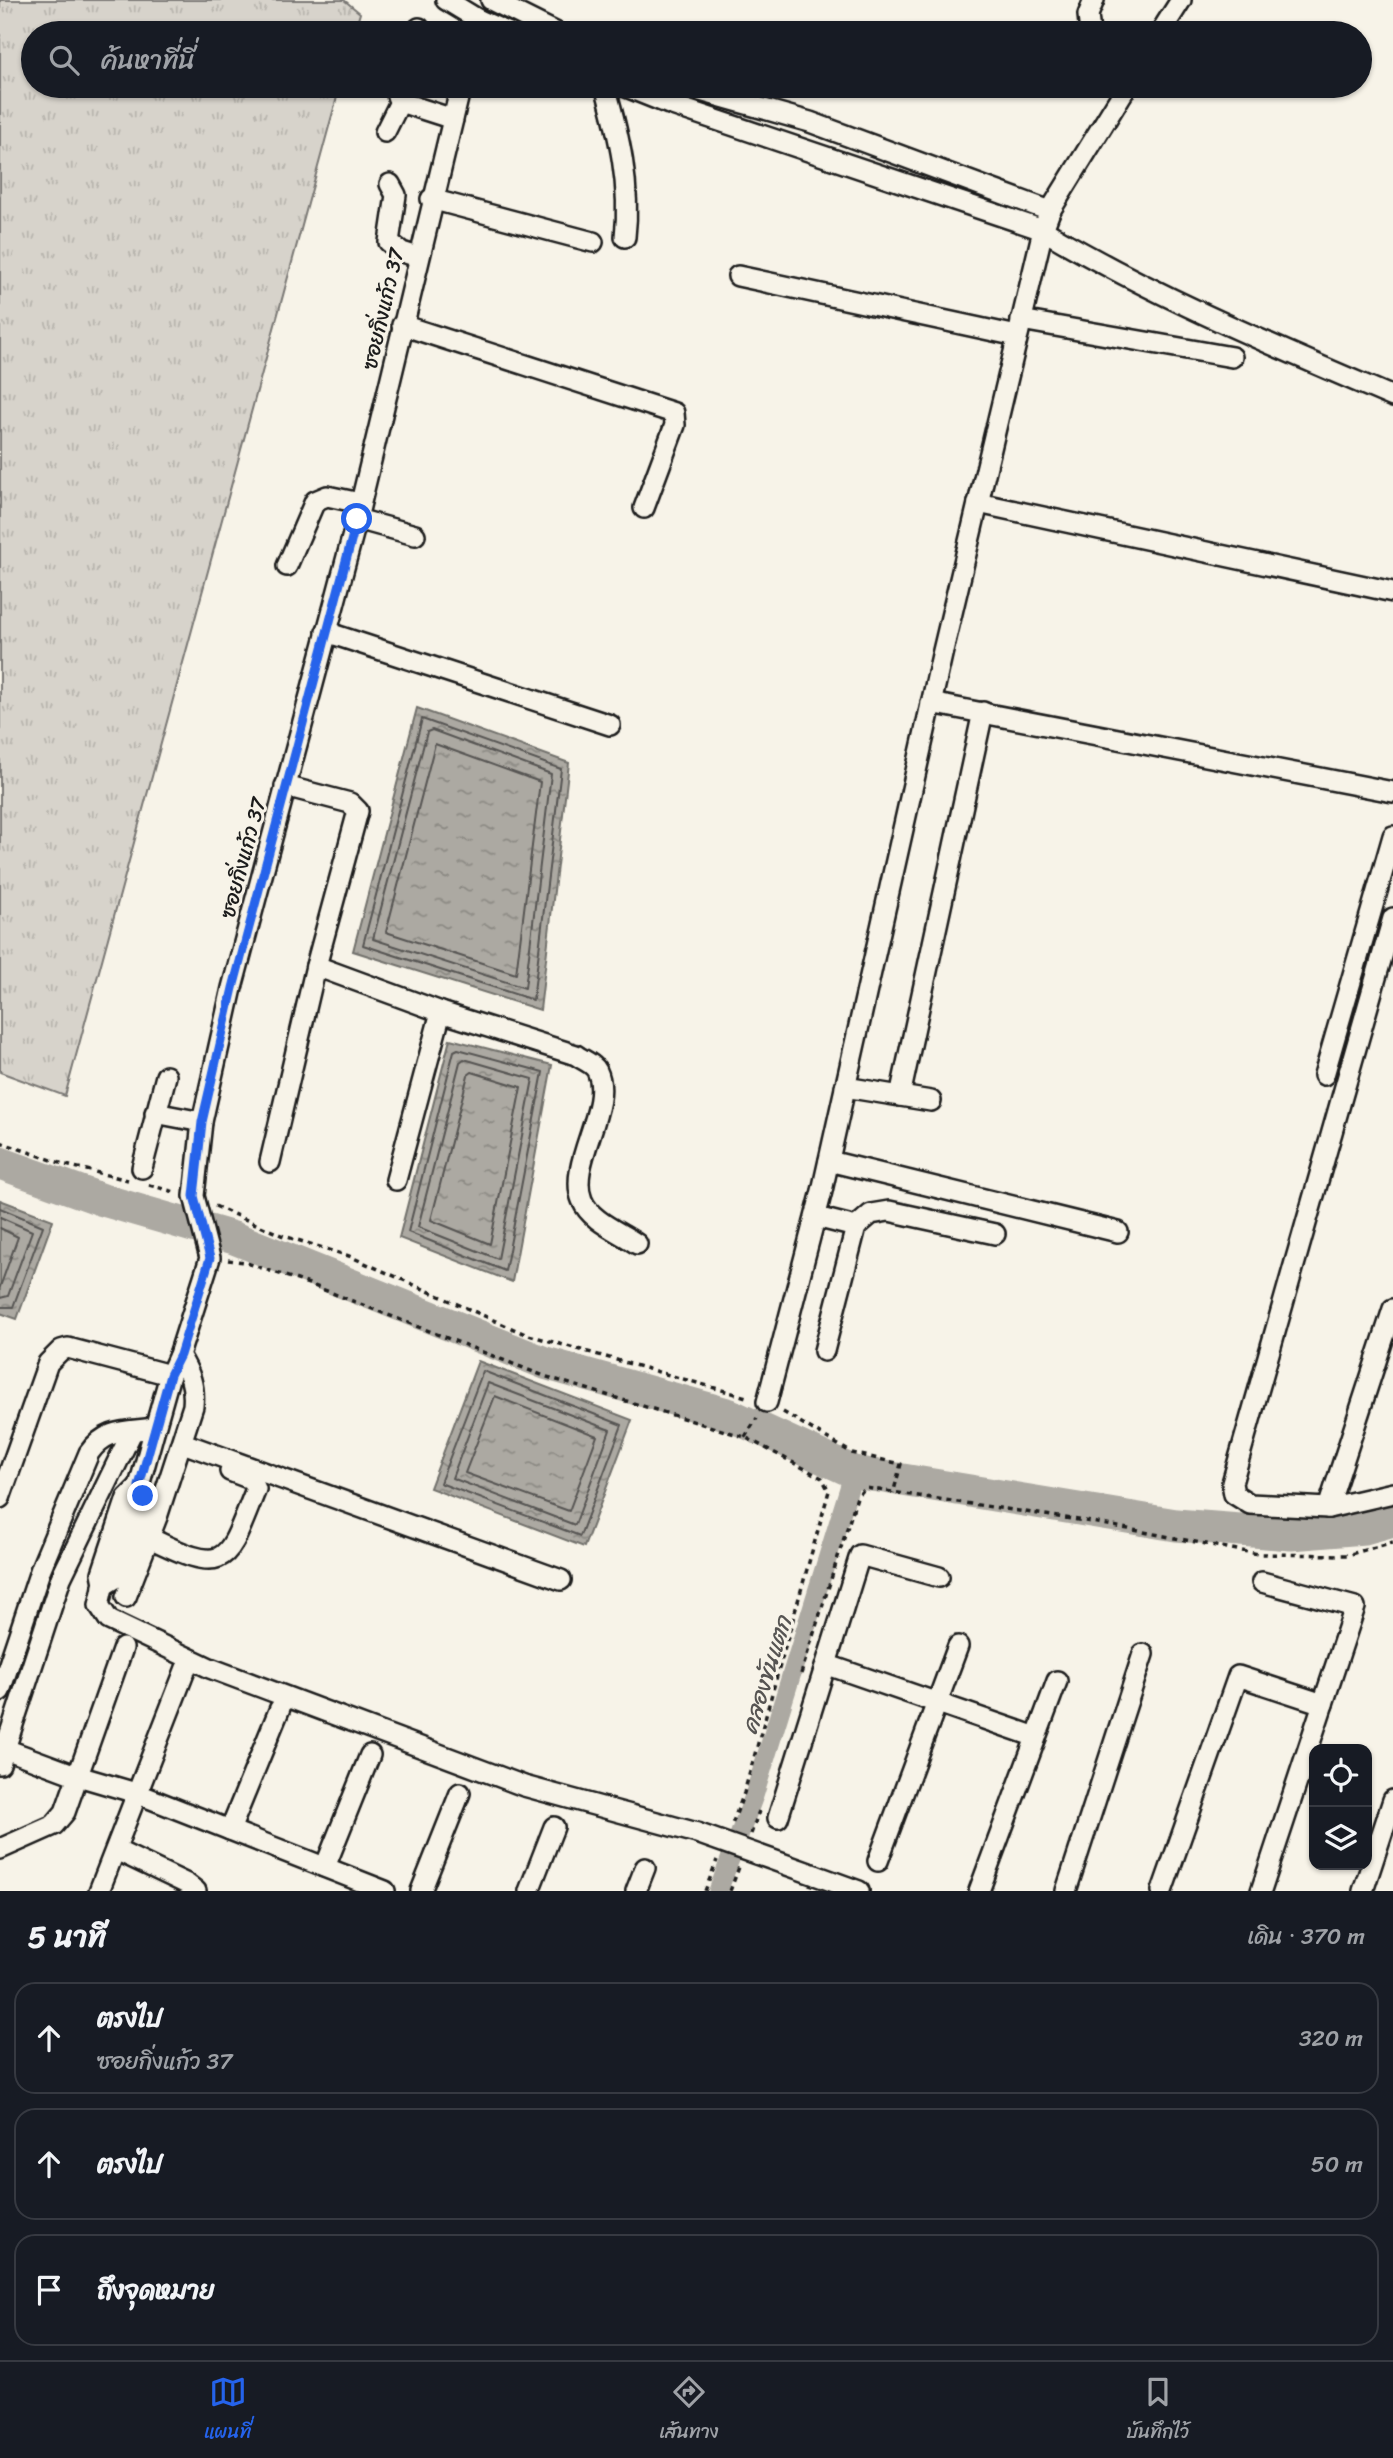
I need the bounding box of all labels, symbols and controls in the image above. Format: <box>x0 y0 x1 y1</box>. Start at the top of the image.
search box <box>21 21 1372 98</box>
text: ค้นหาที่นี่ <box>101 37 195 83</box>
icon: search <box>45 41 83 79</box>
street label: ซอยกิ่งแก้ว 37 <box>351 243 416 373</box>
route start <box>341 503 372 534</box>
street label: ซอยกิ่งแก้ว 37 <box>209 791 278 923</box>
route end <box>127 1480 158 1511</box>
water label: คลองขันแตก <box>729 1609 804 1739</box>
map controls <box>1309 1744 1372 1870</box>
button: locate <box>1309 1744 1372 1807</box>
button: layers <box>1309 1807 1372 1870</box>
text: 5 นาที <box>28 1910 106 1964</box>
text: เดิน · 370 m <box>1247 1916 1365 1957</box>
text: ตรงไป <box>97 1995 162 2041</box>
text: 320 m <box>1299 2018 1363 2059</box>
icon: ahead <box>30 2019 68 2057</box>
text: ซอยกิ่งแก้ว 37 <box>97 2041 232 2082</box>
text: ตรงไป <box>97 2141 162 2187</box>
text: 50 m <box>1311 2144 1363 2185</box>
icon: ahead <box>30 2145 68 2183</box>
text: ถึงจุดหมาย <box>97 2267 214 2313</box>
icon: arrive <box>30 2271 68 2309</box>
tab: แผนที่ <box>204 2373 251 2448</box>
tab: เส้นทาง <box>659 2373 719 2448</box>
tab: บันทึกไว้ <box>1126 2373 1189 2448</box>

